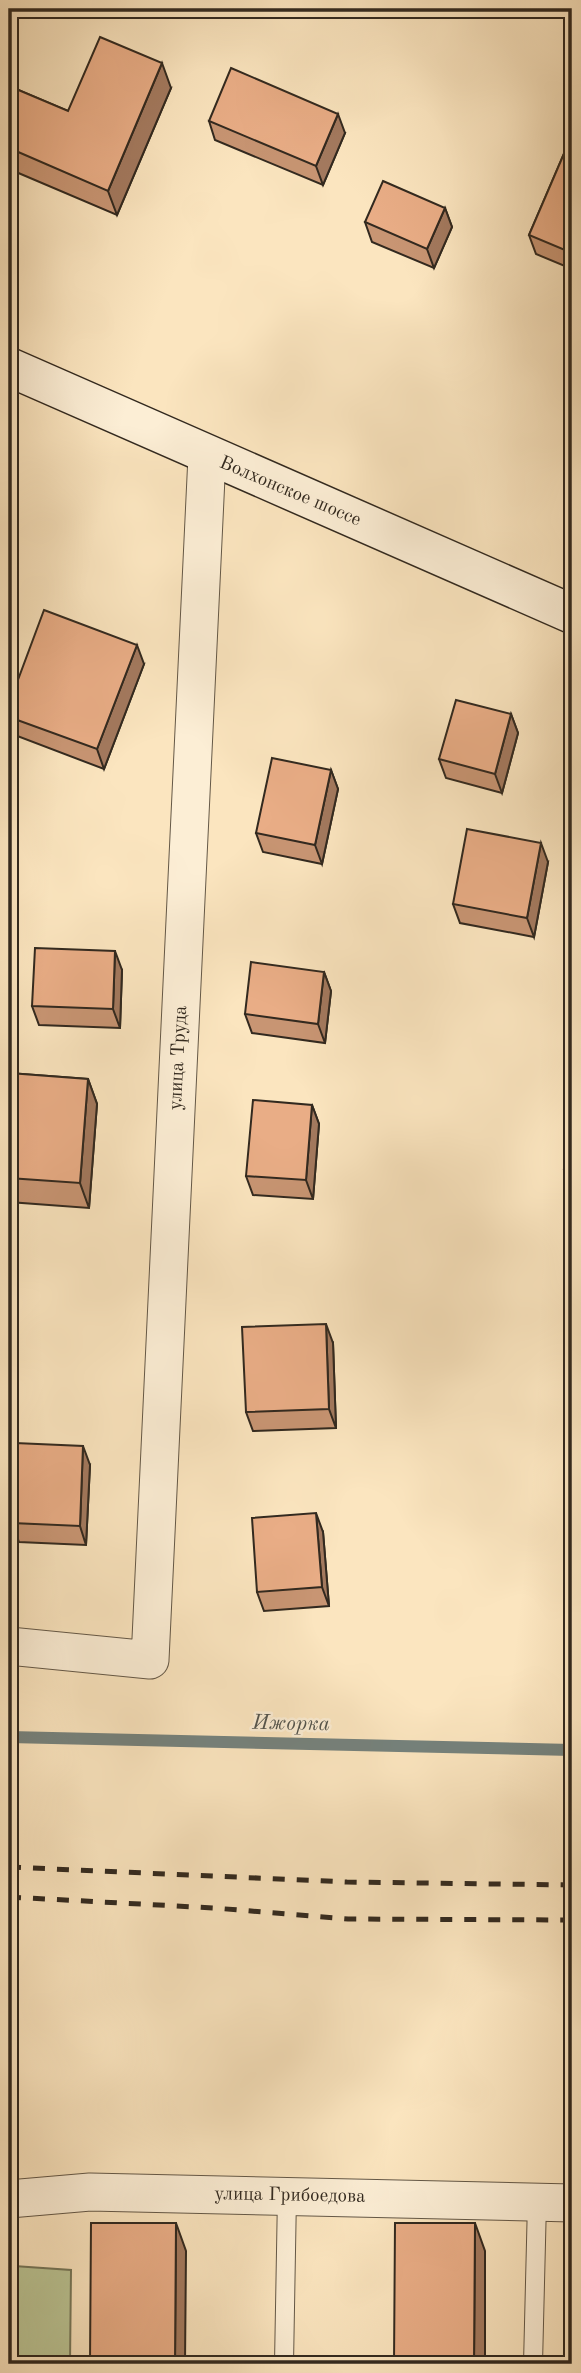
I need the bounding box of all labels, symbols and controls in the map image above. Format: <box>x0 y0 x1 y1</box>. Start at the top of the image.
street label: Волхонское шоссе <box>216 454 364 530</box>
street label: улица Труда <box>167 1005 191 1111</box>
water label: Ижорка <box>251 1713 330 1735</box>
street label: улица Грибоедова <box>214 2185 366 2207</box>

